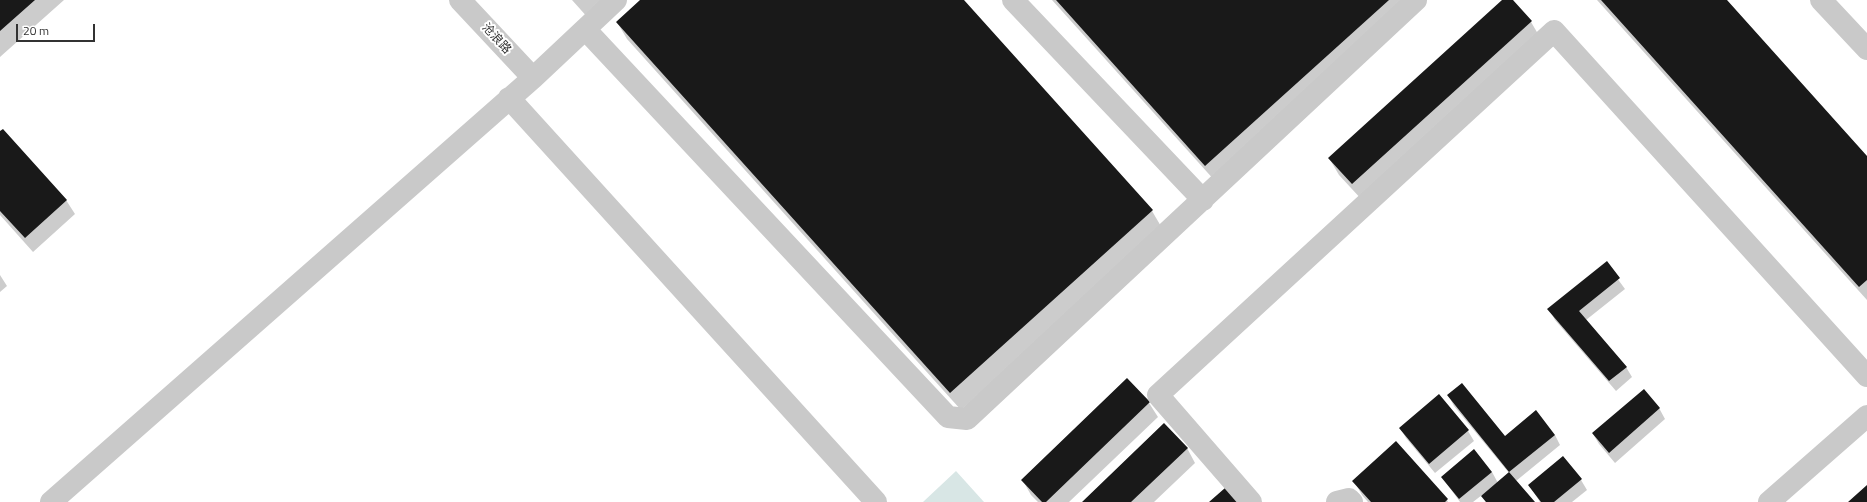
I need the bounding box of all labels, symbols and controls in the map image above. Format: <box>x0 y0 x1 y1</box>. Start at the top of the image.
scale bar <box>18 16 97 42</box>
text: 20 m <box>23 21 49 40</box>
street label: 沧浪路 <box>478 21 514 57</box>

